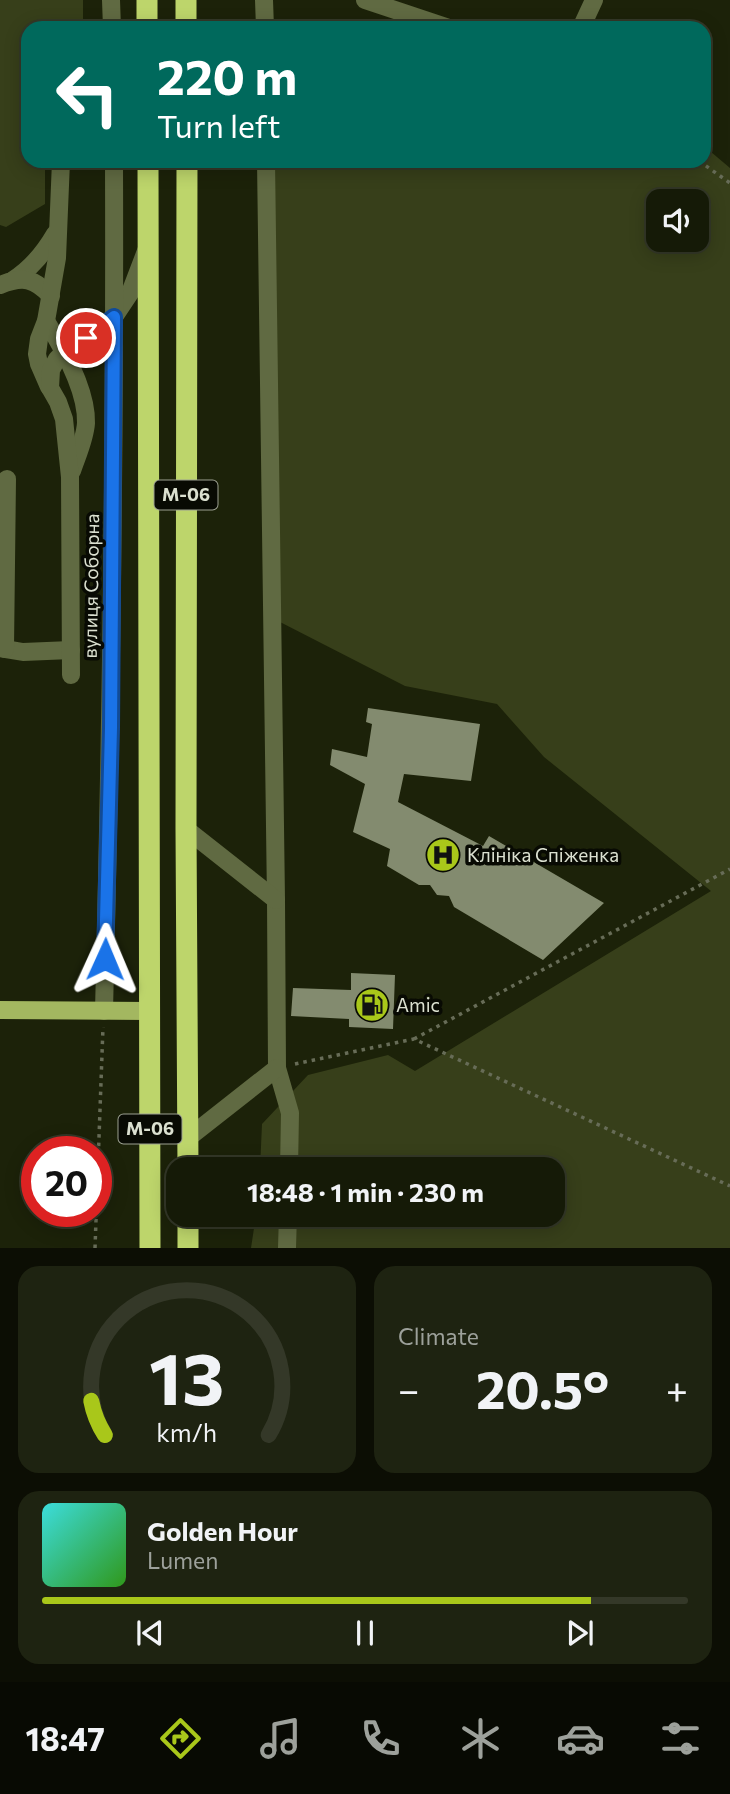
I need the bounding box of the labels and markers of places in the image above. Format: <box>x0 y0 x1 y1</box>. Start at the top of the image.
pin <box>56 308 116 368</box>
hospital icon: Клініка Спіженка <box>424 836 462 874</box>
place label: Клініка Спіженка <box>467 843 619 866</box>
fuel station icon: Amic <box>353 986 391 1024</box>
place label: Amic <box>396 993 440 1016</box>

